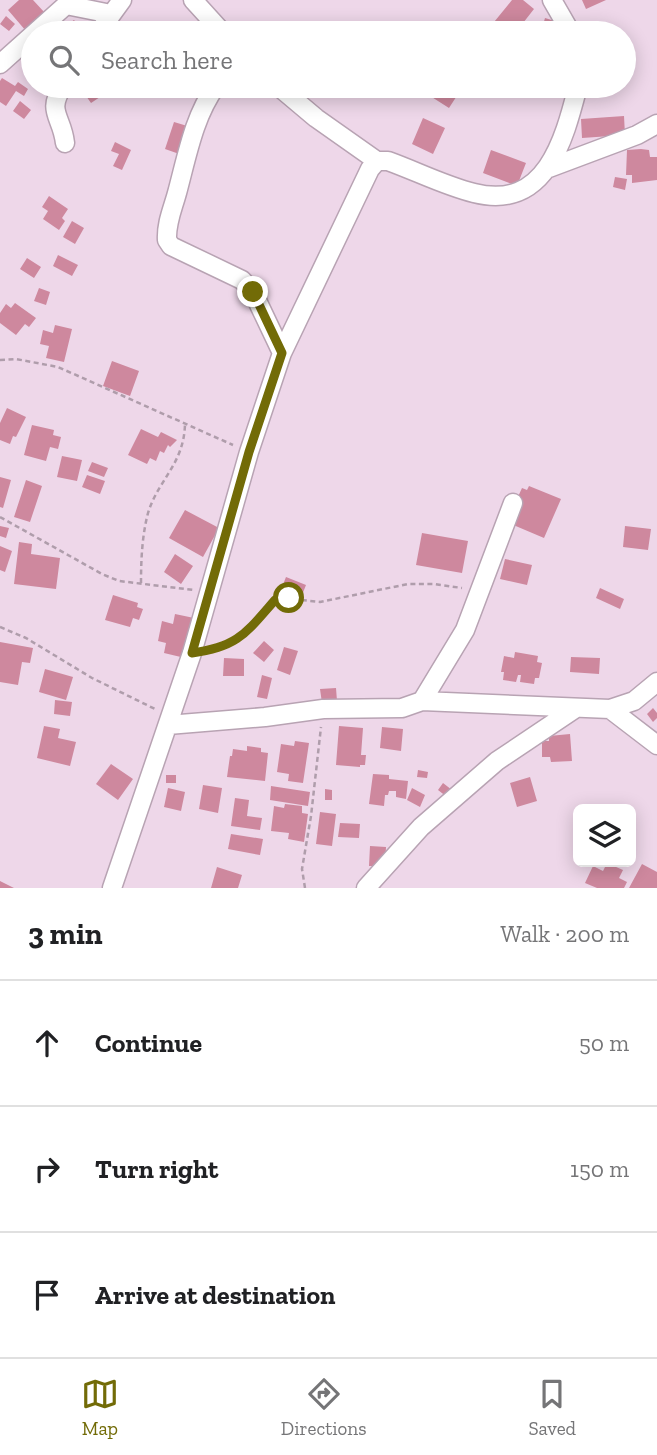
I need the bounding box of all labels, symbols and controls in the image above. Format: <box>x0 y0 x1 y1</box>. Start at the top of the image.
search box <box>21 21 636 98</box>
icon: search <box>45 41 83 79</box>
text: Search here <box>101 44 233 76</box>
route end <box>237 276 268 307</box>
route start <box>273 582 304 613</box>
map controls <box>573 804 636 867</box>
button: layers <box>573 804 636 867</box>
text: 3 min <box>28 916 103 952</box>
text: Walk · 200 m <box>500 920 629 948</box>
icon: ahead <box>28 1024 66 1062</box>
text: Continue <box>95 1027 202 1059</box>
text: 50 m <box>579 1029 629 1057</box>
icon: right <box>28 1150 66 1188</box>
text: Turn right <box>95 1153 218 1185</box>
text: 150 m <box>570 1155 629 1183</box>
icon: arrive <box>28 1276 66 1314</box>
text: Arrive at destination <box>95 1279 335 1311</box>
tab: Map <box>81 1375 119 1440</box>
tab: Directions <box>281 1375 367 1440</box>
tab: Saved <box>528 1375 576 1440</box>

